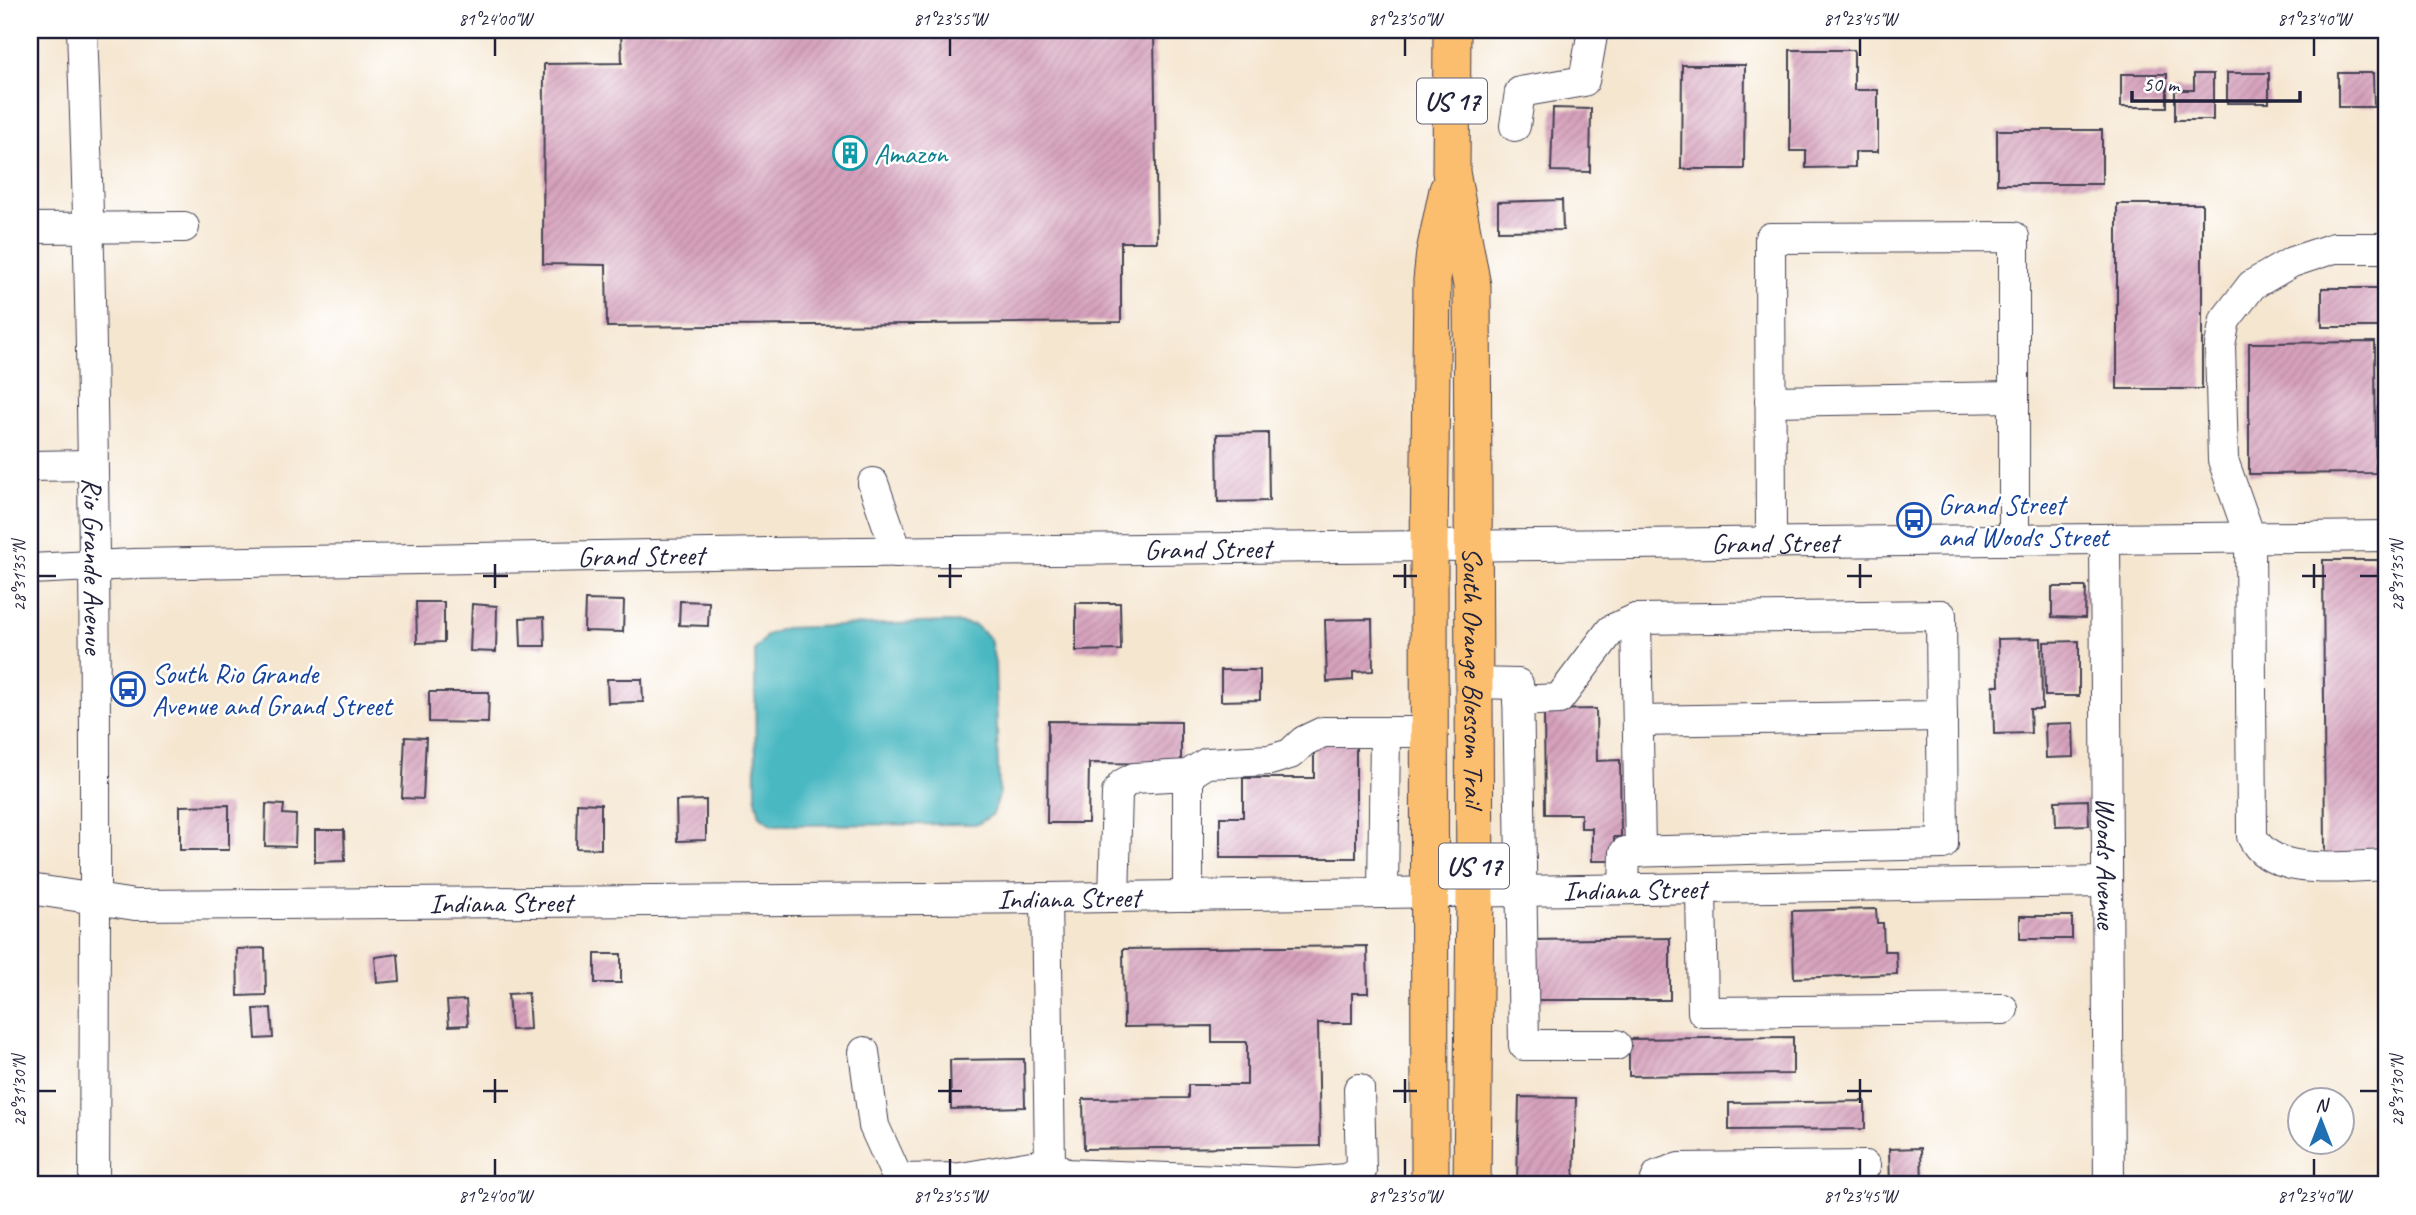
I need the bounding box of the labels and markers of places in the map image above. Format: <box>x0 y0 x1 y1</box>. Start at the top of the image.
building icon: Amazon <box>831 134 869 172</box>
place label: Amazon <box>874 136 949 171</box>
place label: Grand Street and Woods Street <box>1938 487 2111 554</box>
bus stop icon: Grand Street and Woods Street <box>1895 501 1933 539</box>
place label: South Rio Grande Avenue and Grand Street <box>152 656 394 723</box>
bus stop icon: South Rio Grande Avenue and Grand Street <box>109 670 147 708</box>

